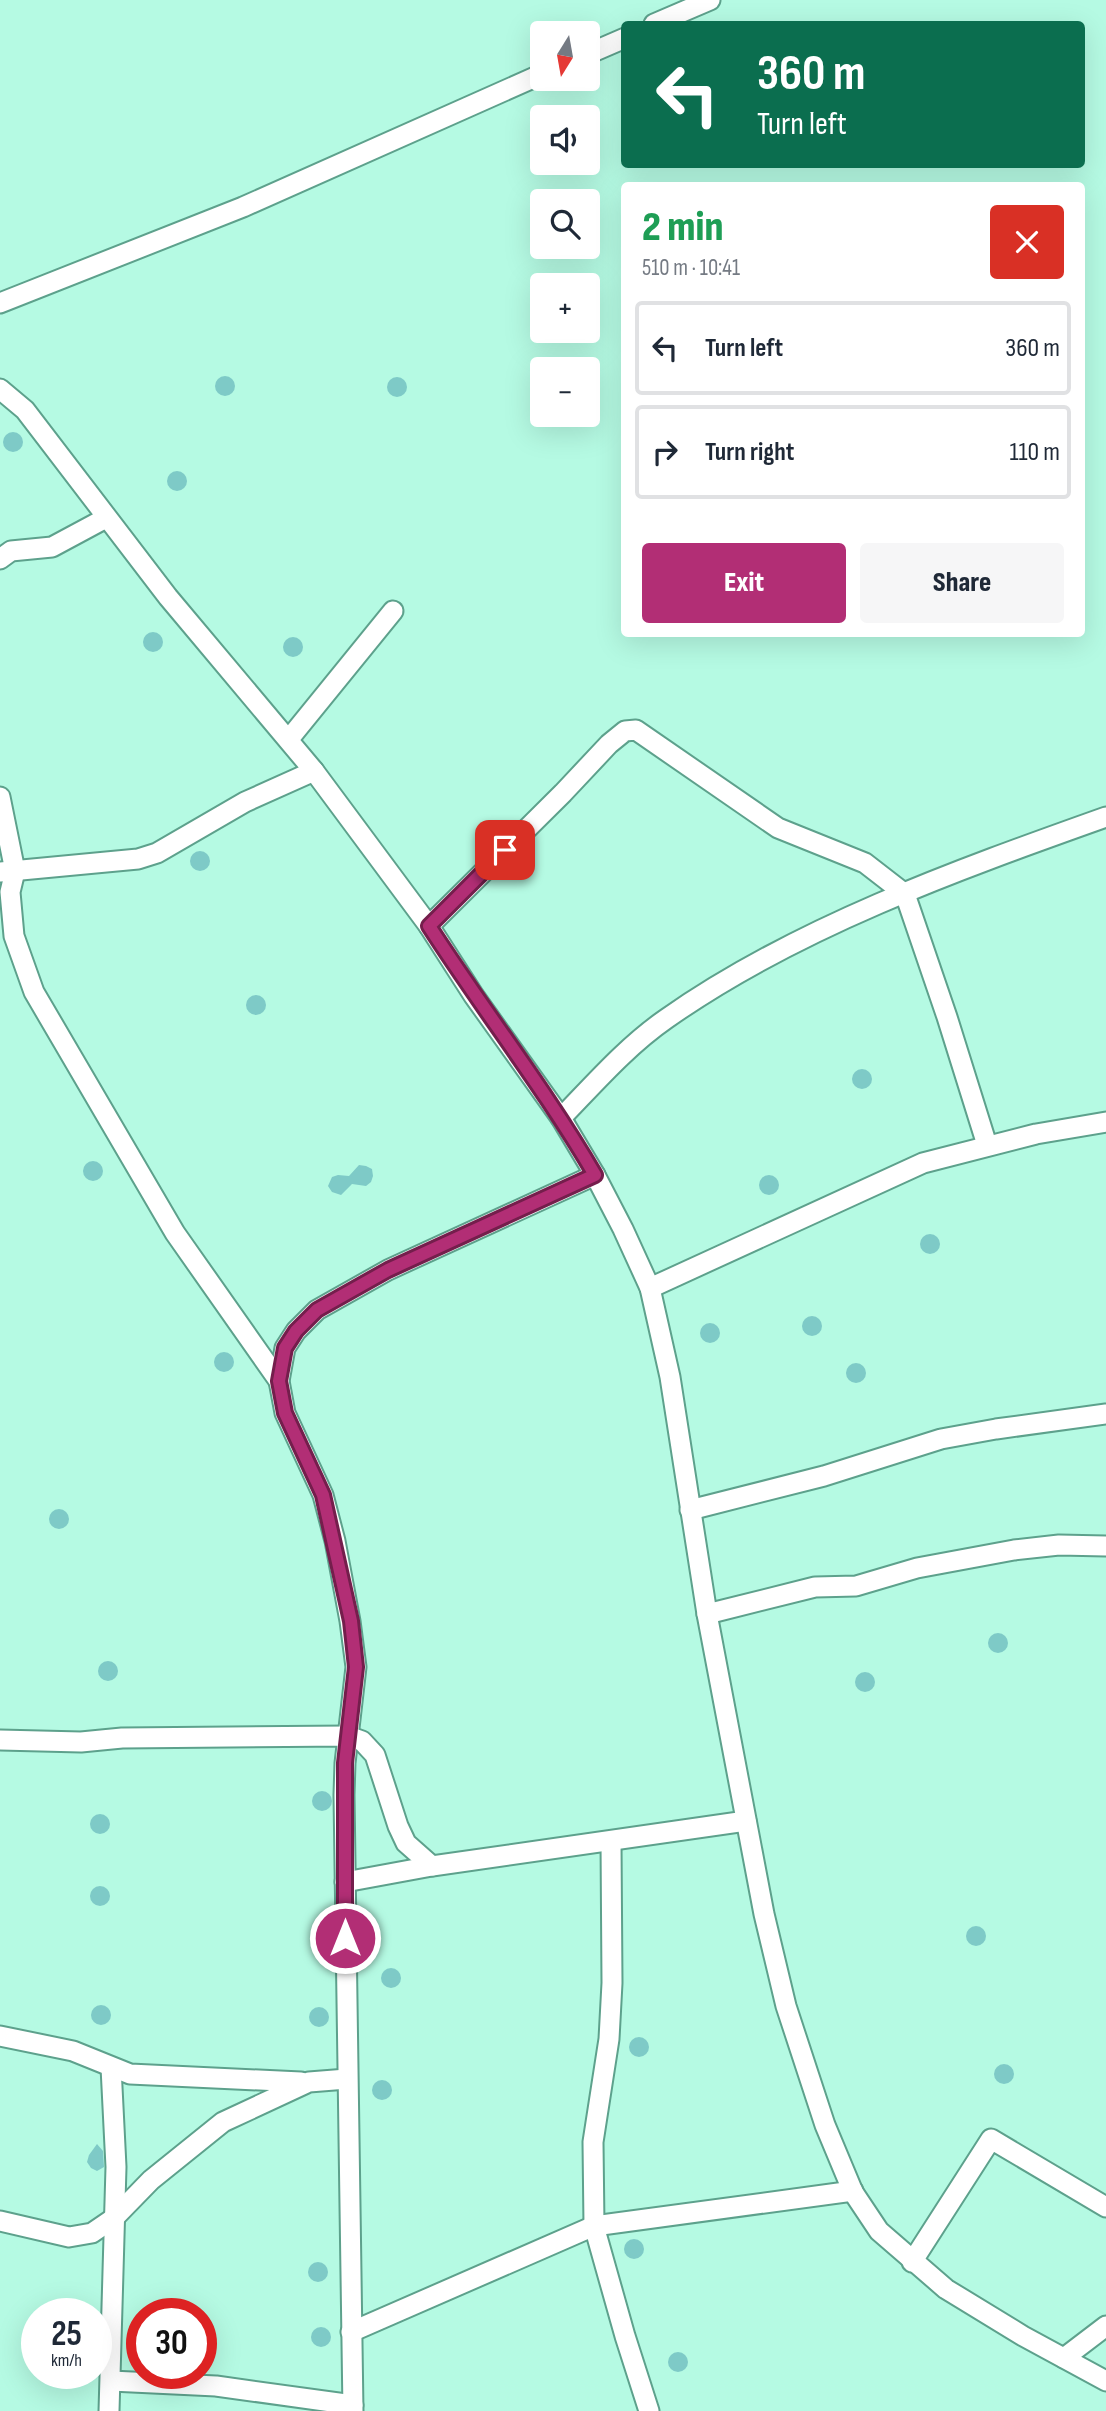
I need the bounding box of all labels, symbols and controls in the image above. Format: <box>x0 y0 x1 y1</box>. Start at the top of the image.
north arrow <box>530 21 600 91</box>
map controls <box>530 21 600 427</box>
text: 360 m <box>757 45 865 104</box>
icon: left <box>642 49 733 140</box>
button: sound <box>530 105 600 175</box>
text: Turn left <box>757 105 847 144</box>
button: search <box>530 189 600 259</box>
text: 2 min <box>642 202 723 253</box>
button: close <box>990 205 1064 279</box>
text: 510 m · 10:41 <box>642 254 740 282</box>
button: + <box>530 273 600 343</box>
icon: left <box>646 329 684 367</box>
text: Turn left <box>705 333 783 364</box>
text: 360 m <box>1005 333 1060 364</box>
button: − <box>530 357 600 427</box>
icon: right <box>646 433 684 471</box>
text: Turn right <box>705 437 794 468</box>
text: 110 m <box>1009 437 1060 468</box>
button: Exit <box>642 543 846 623</box>
button: Share <box>860 543 1064 623</box>
pin <box>475 820 535 880</box>
icon: arrive <box>486 831 524 869</box>
position arrow <box>308 1901 382 1975</box>
speed limit sign: 30 <box>126 2298 217 2389</box>
text: 25 <box>51 2313 82 2356</box>
text: km/h <box>51 2350 82 2371</box>

